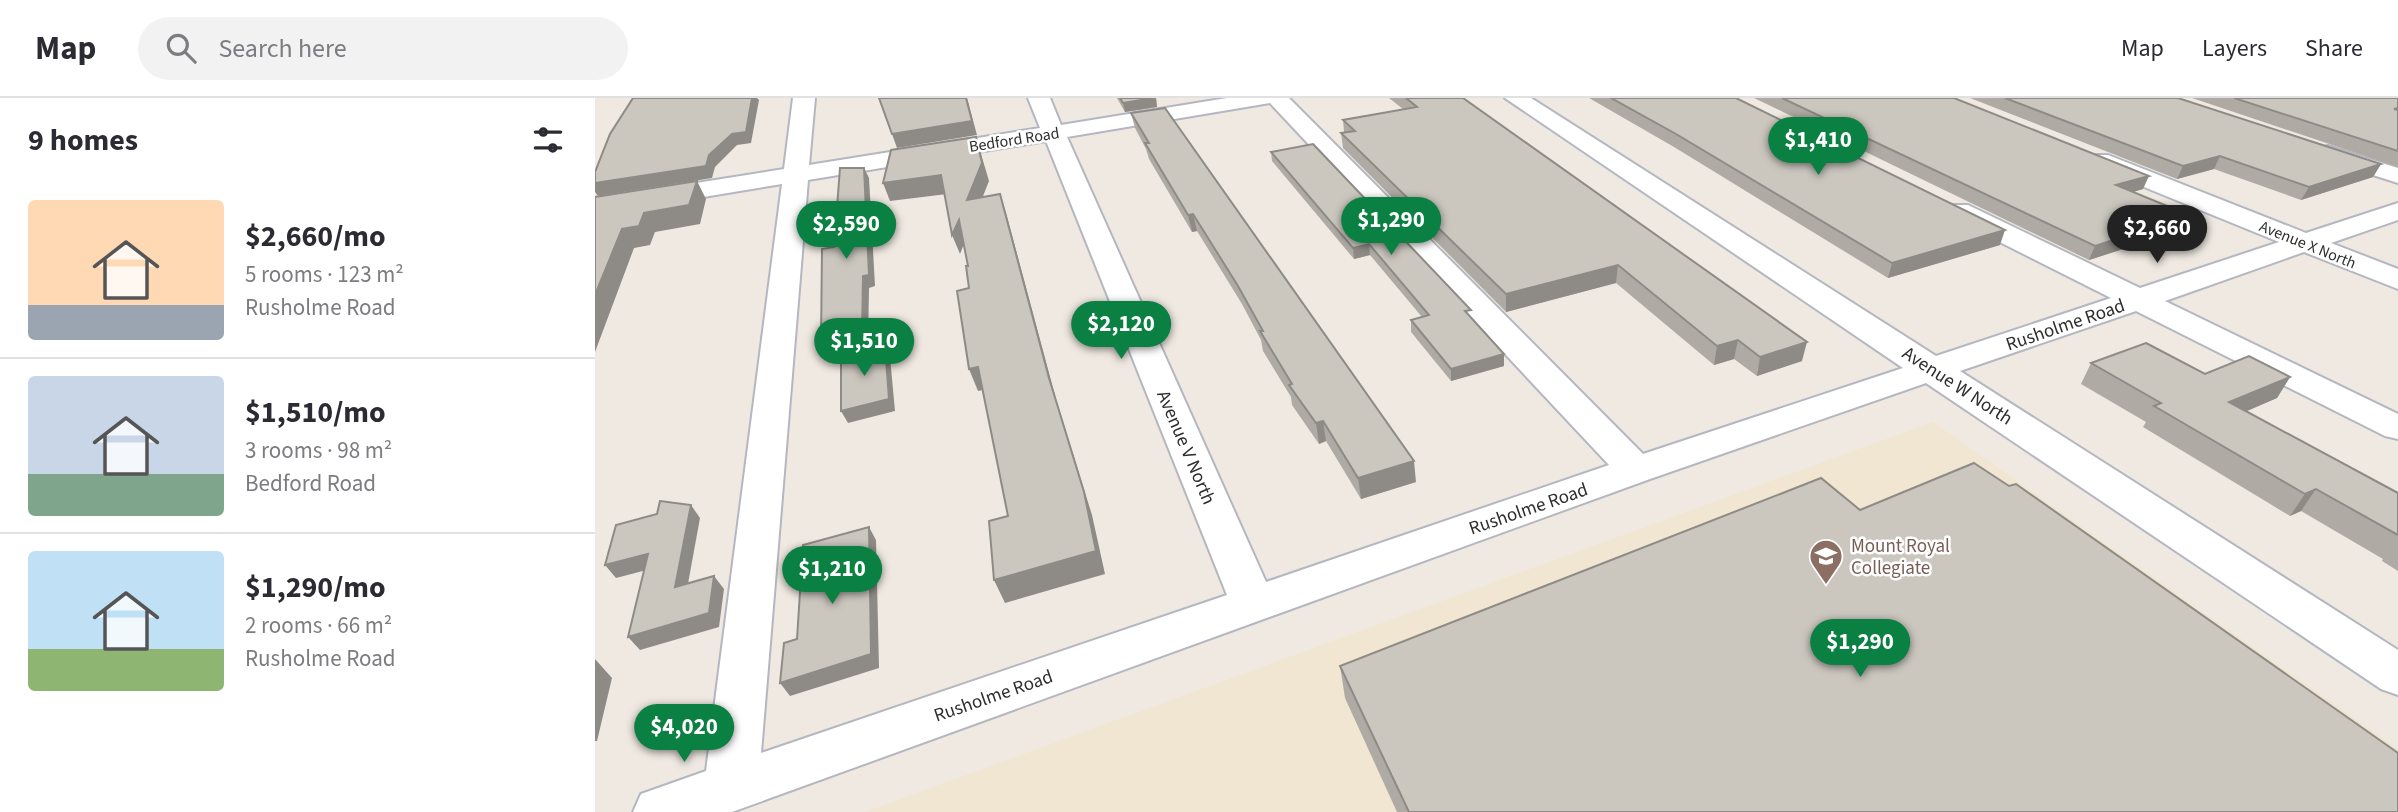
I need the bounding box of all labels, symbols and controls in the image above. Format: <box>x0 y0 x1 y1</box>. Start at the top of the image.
search box <box>138 17 628 80</box>
text: Map <box>35 25 96 72</box>
icon: search <box>162 29 200 67</box>
text: Search here <box>218 30 347 67</box>
text: Map <box>2121 31 2164 66</box>
text: Layers <box>2202 31 2267 66</box>
text: Share <box>2305 31 2363 66</box>
pin: $1,410 <box>1761 118 1875 177</box>
text: 9 homes <box>28 119 138 162</box>
icon: filters <box>529 121 567 159</box>
street label: Bedford Road <box>967 122 1061 158</box>
text: $1,410 <box>1784 123 1852 156</box>
pin: $1,290 <box>1334 198 1448 257</box>
pin: $2,590 <box>789 202 903 261</box>
text: $1,290 <box>1357 203 1425 236</box>
pin: $2,660 <box>2100 206 2214 265</box>
text: $2,590 <box>812 207 880 240</box>
text: $2,660 <box>2123 211 2191 244</box>
text: $2,660/mo <box>245 215 386 258</box>
street label: Avenue X North <box>2256 216 2359 274</box>
icon: home <box>84 228 168 312</box>
text: 5 rooms · 123 m² <box>245 258 404 291</box>
text: Rusholme Road <box>245 291 396 324</box>
street label: Rusholme Road <box>2002 292 2129 358</box>
pin: $2,120 <box>1064 302 1178 361</box>
text: $2,120 <box>1087 307 1155 340</box>
pin: $1,510 <box>807 318 921 378</box>
text: $1,510 <box>830 324 898 357</box>
street label: Avenue W North <box>1897 340 2018 432</box>
street label: Avenue V North <box>1149 386 1222 509</box>
text: $1,510/mo <box>245 391 386 434</box>
icon: home <box>84 404 168 488</box>
text: 3 rooms · 98 m² <box>245 434 392 467</box>
text: Bedford Road <box>245 467 376 500</box>
street label: Rusholme Road <box>1465 476 1592 542</box>
place label: Mount Royal Collegiate <box>1851 533 1950 582</box>
school or university icon: Mount Royal Collegiate <box>1807 537 1845 586</box>
pin: $1,210 <box>775 546 889 606</box>
text: $1,210 <box>798 552 866 585</box>
text: $1,290/mo <box>245 566 386 609</box>
icon: home <box>84 579 168 663</box>
text: 2 rooms · 66 m² <box>245 609 392 642</box>
pin: $1,290 <box>1803 620 1917 679</box>
text: $1,290 <box>1826 625 1894 658</box>
text: Rusholme Road <box>245 642 396 675</box>
street label: Rusholme Road <box>930 663 1057 729</box>
pin: $4,020 <box>627 704 741 764</box>
text: $4,020 <box>650 710 718 743</box>

